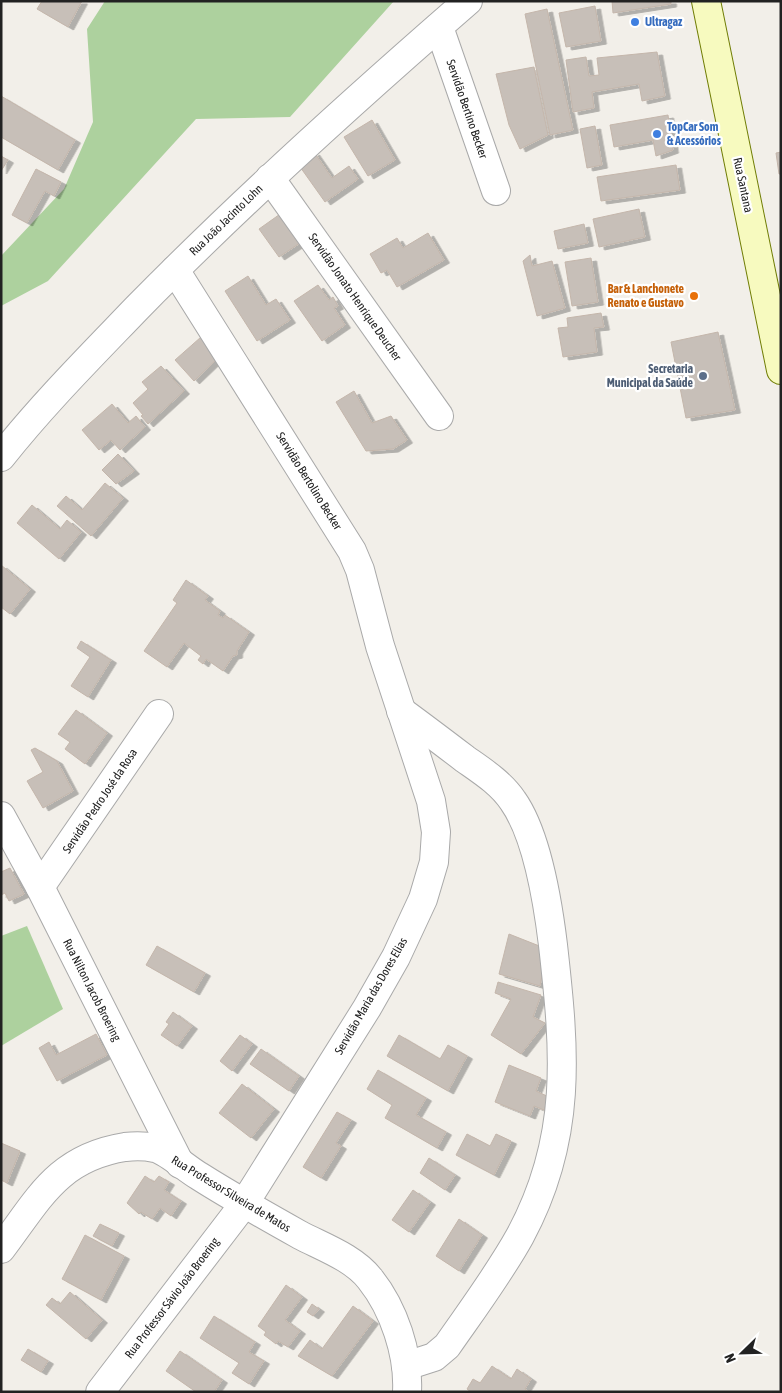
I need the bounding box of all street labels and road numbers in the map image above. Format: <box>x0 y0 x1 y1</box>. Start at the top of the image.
street label: Servidão Bertino Becker <box>443 58 491 161</box>
street label: Rua Santana <box>730 156 756 214</box>
street label: Rua João Jacinto Lohn <box>186 181 266 259</box>
street label: Servidão Jonato Henrique Deucher <box>306 231 405 364</box>
street label: Servidão Bertolino Becker <box>273 430 345 533</box>
street label: Servidão Pedro José da Rosa <box>60 746 140 856</box>
street label: Servidão Maria das Dores Elias <box>332 935 410 1057</box>
street label: Rua Nilton Jacob Broering <box>60 937 124 1044</box>
street label: Rua Professor Silveira de Matos <box>169 1153 293 1235</box>
street label: Rua Professor Sávio João Broering <box>122 1234 223 1361</box>

